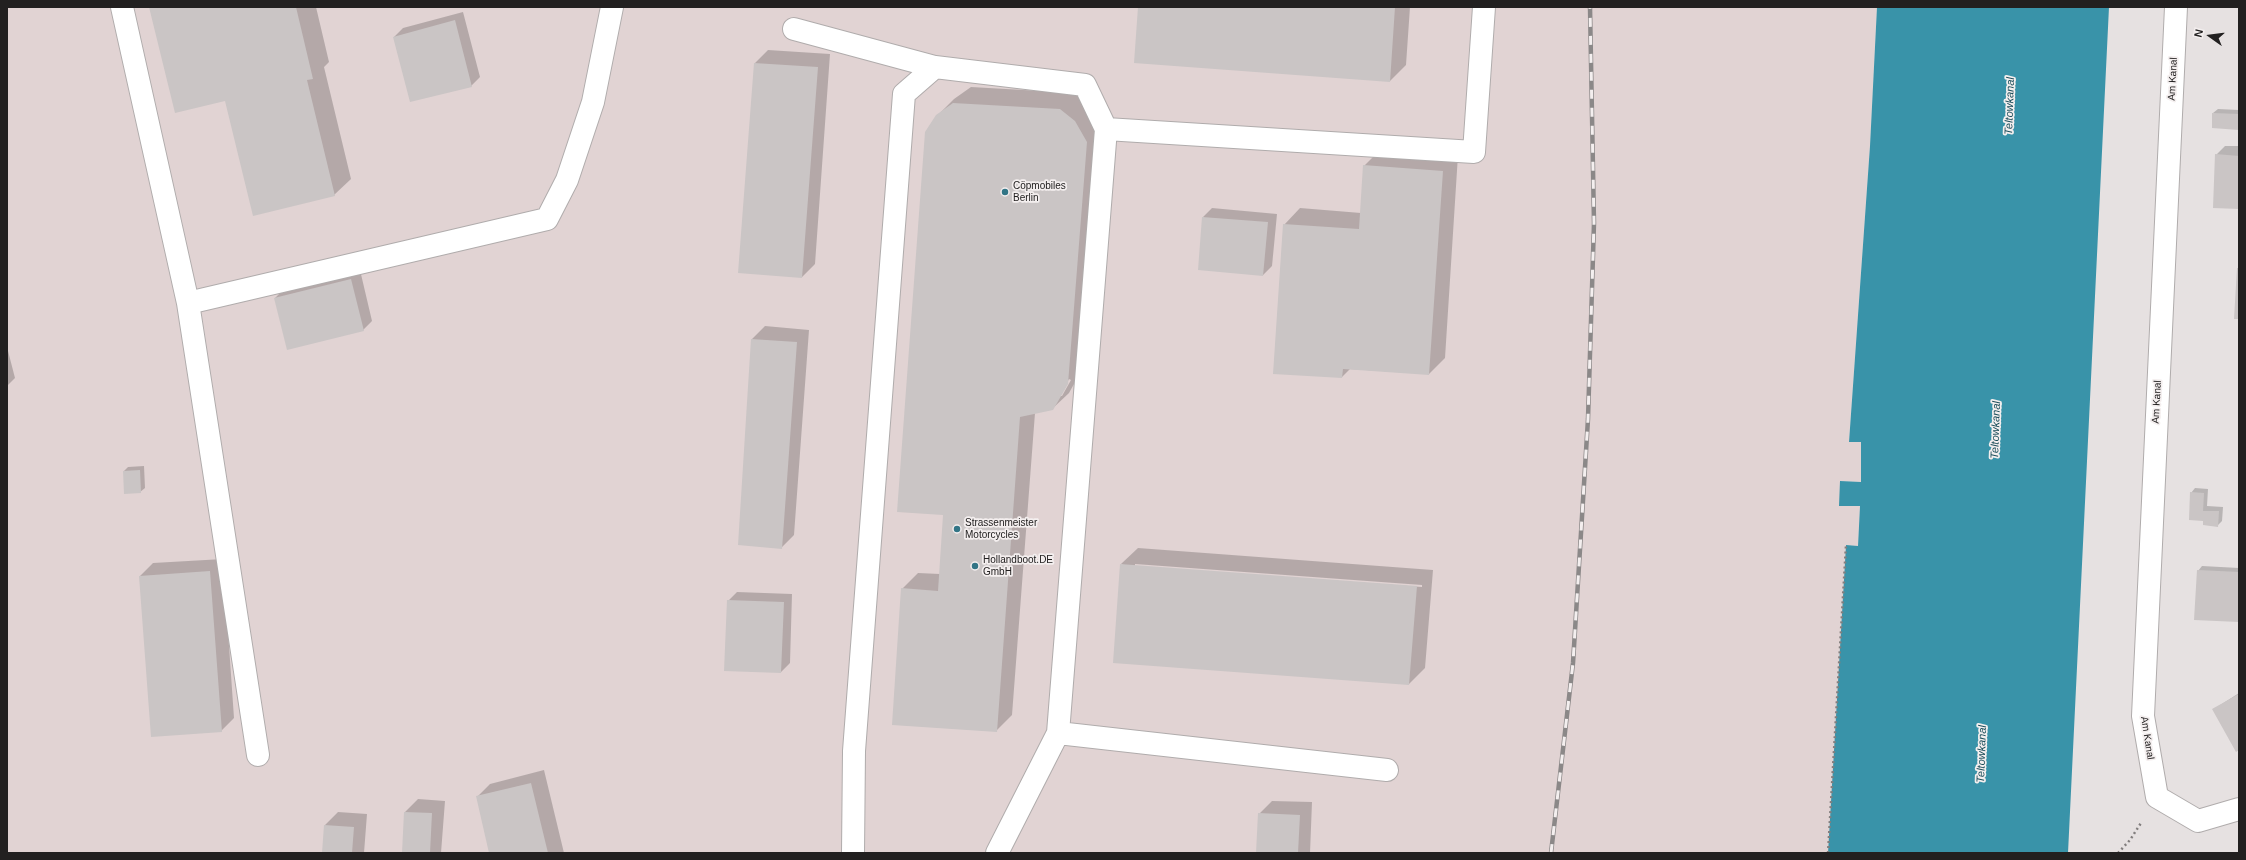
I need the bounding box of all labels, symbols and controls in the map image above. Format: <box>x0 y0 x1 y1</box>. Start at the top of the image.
north arrow <box>2190 16 2230 56</box>
text: N <box>2192 28 2205 38</box>
street label: Am Kanal <box>2166 57 2180 101</box>
water label: Teltowkanal <box>2002 77 2018 135</box>
place label: Cöpmobiles Berlin <box>1013 180 1066 204</box>
marker: Cöpmobiles Berlin <box>1000 187 1010 197</box>
street label: Am Kanal <box>2150 380 2164 424</box>
water label: Teltowkanal <box>1988 401 2004 459</box>
place label: Strassenmeister Motorcycles <box>965 517 1037 540</box>
marker: Strassenmeister Motorcycles <box>952 524 962 534</box>
place label: Hollandboot.DE GmbH <box>983 554 1053 578</box>
marker: Hollandboot.DE GmbH <box>970 561 980 571</box>
street label: Am Kanal <box>2138 716 2156 760</box>
water label: Teltowkanal <box>1974 725 1990 783</box>

